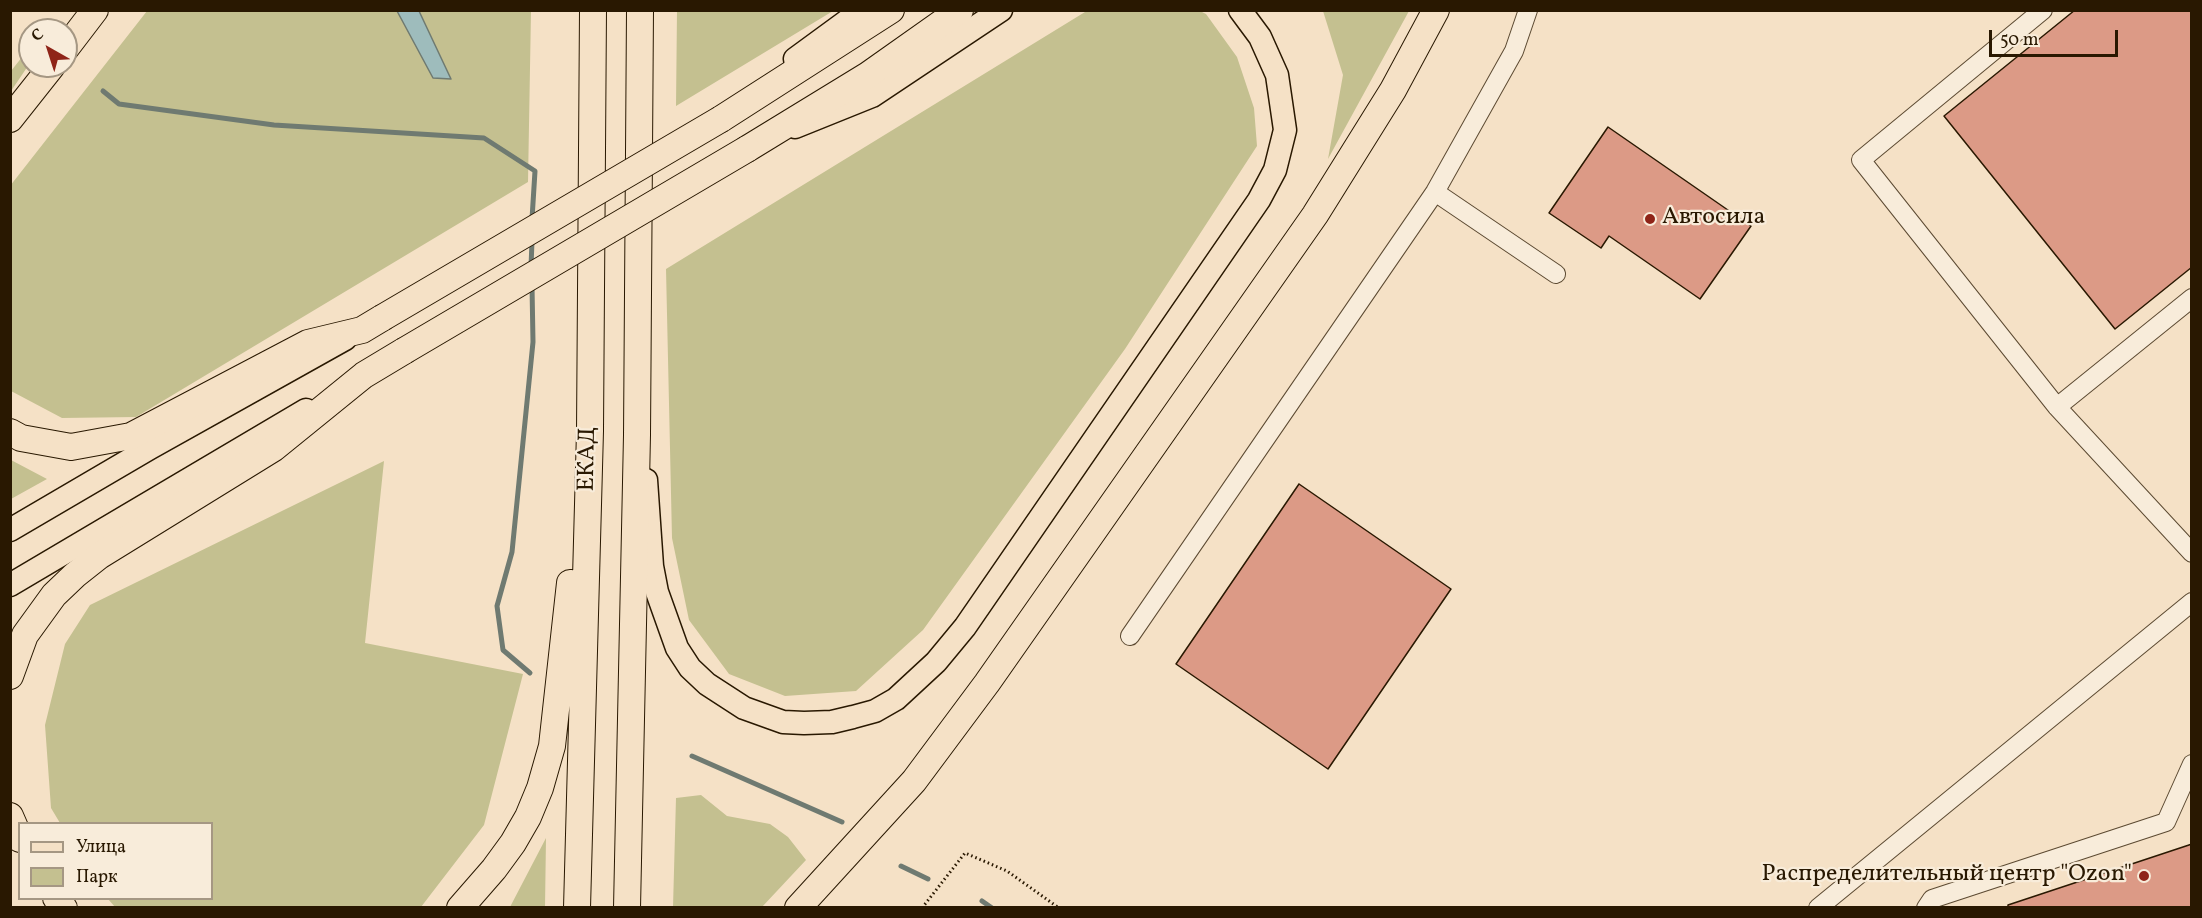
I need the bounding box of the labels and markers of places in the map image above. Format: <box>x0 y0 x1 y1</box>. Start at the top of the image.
place label: Автосила <box>1662 205 1765 233</box>
marker: Автосила <box>1643 212 1657 226</box>
place label: Распределительный центр "Ozon" <box>1762 862 2132 890</box>
marker: Распределительный центр "Ozon" <box>2137 869 2151 883</box>

